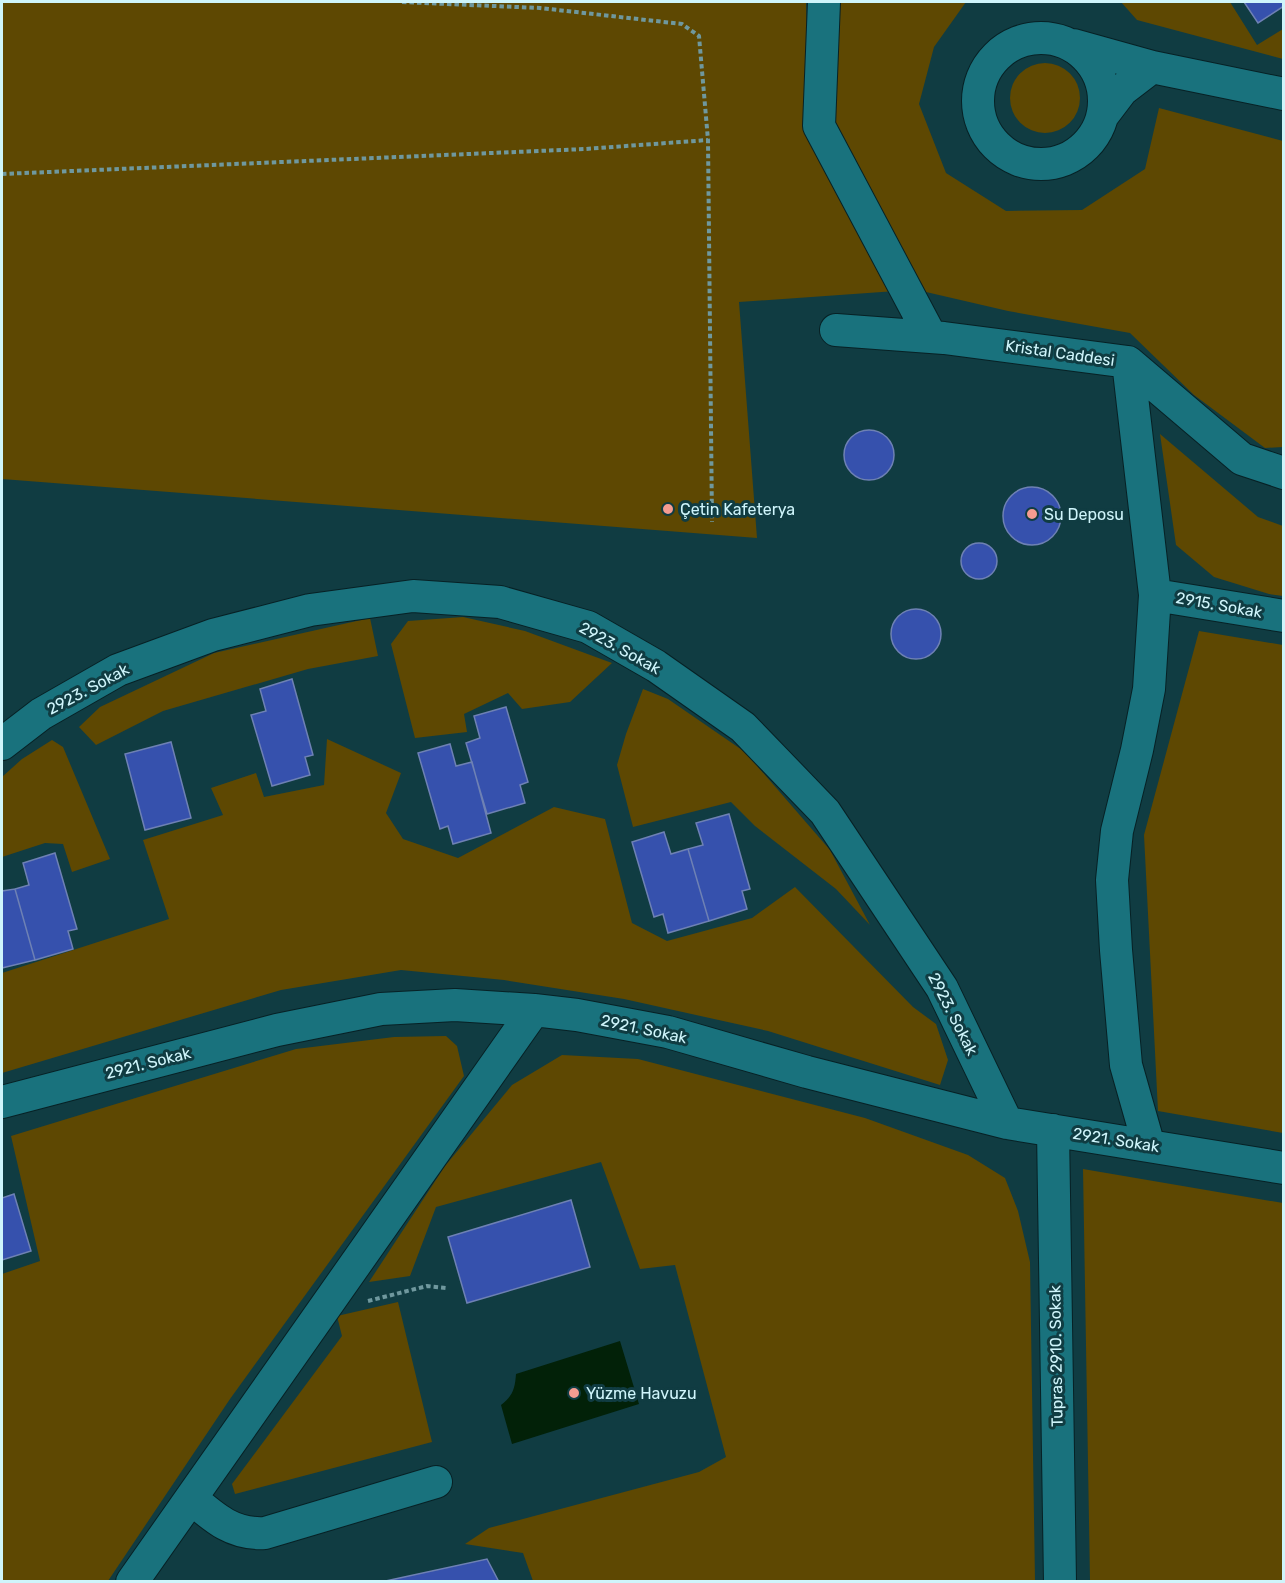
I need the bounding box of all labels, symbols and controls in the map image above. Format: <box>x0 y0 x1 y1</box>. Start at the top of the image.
street label: Kristal Caddesi <box>1004 336 1116 370</box>
place label: Çetin Kafeterya <box>680 500 795 519</box>
marker: Çetin Kafeterya <box>661 502 675 516</box>
place label: Su Deposu <box>1044 505 1124 524</box>
marker: Su Deposu <box>1025 507 1039 521</box>
street label: 2915. Sokak <box>1174 588 1264 622</box>
street label: 2923. Sokak <box>576 618 665 679</box>
street label: 2923. Sokak <box>44 659 133 719</box>
street label: 2923. Sokak <box>924 970 982 1059</box>
street label: 2921. Sokak <box>599 1011 689 1048</box>
street label: 2921. Sokak <box>103 1043 193 1083</box>
street label: 2921. Sokak <box>1071 1124 1161 1156</box>
street label: Tupras 2910. Sokak <box>1045 1284 1067 1427</box>
place label: Yüzme Havuzu <box>586 1384 697 1403</box>
marker: Yüzme Havuzu <box>567 1386 581 1400</box>

